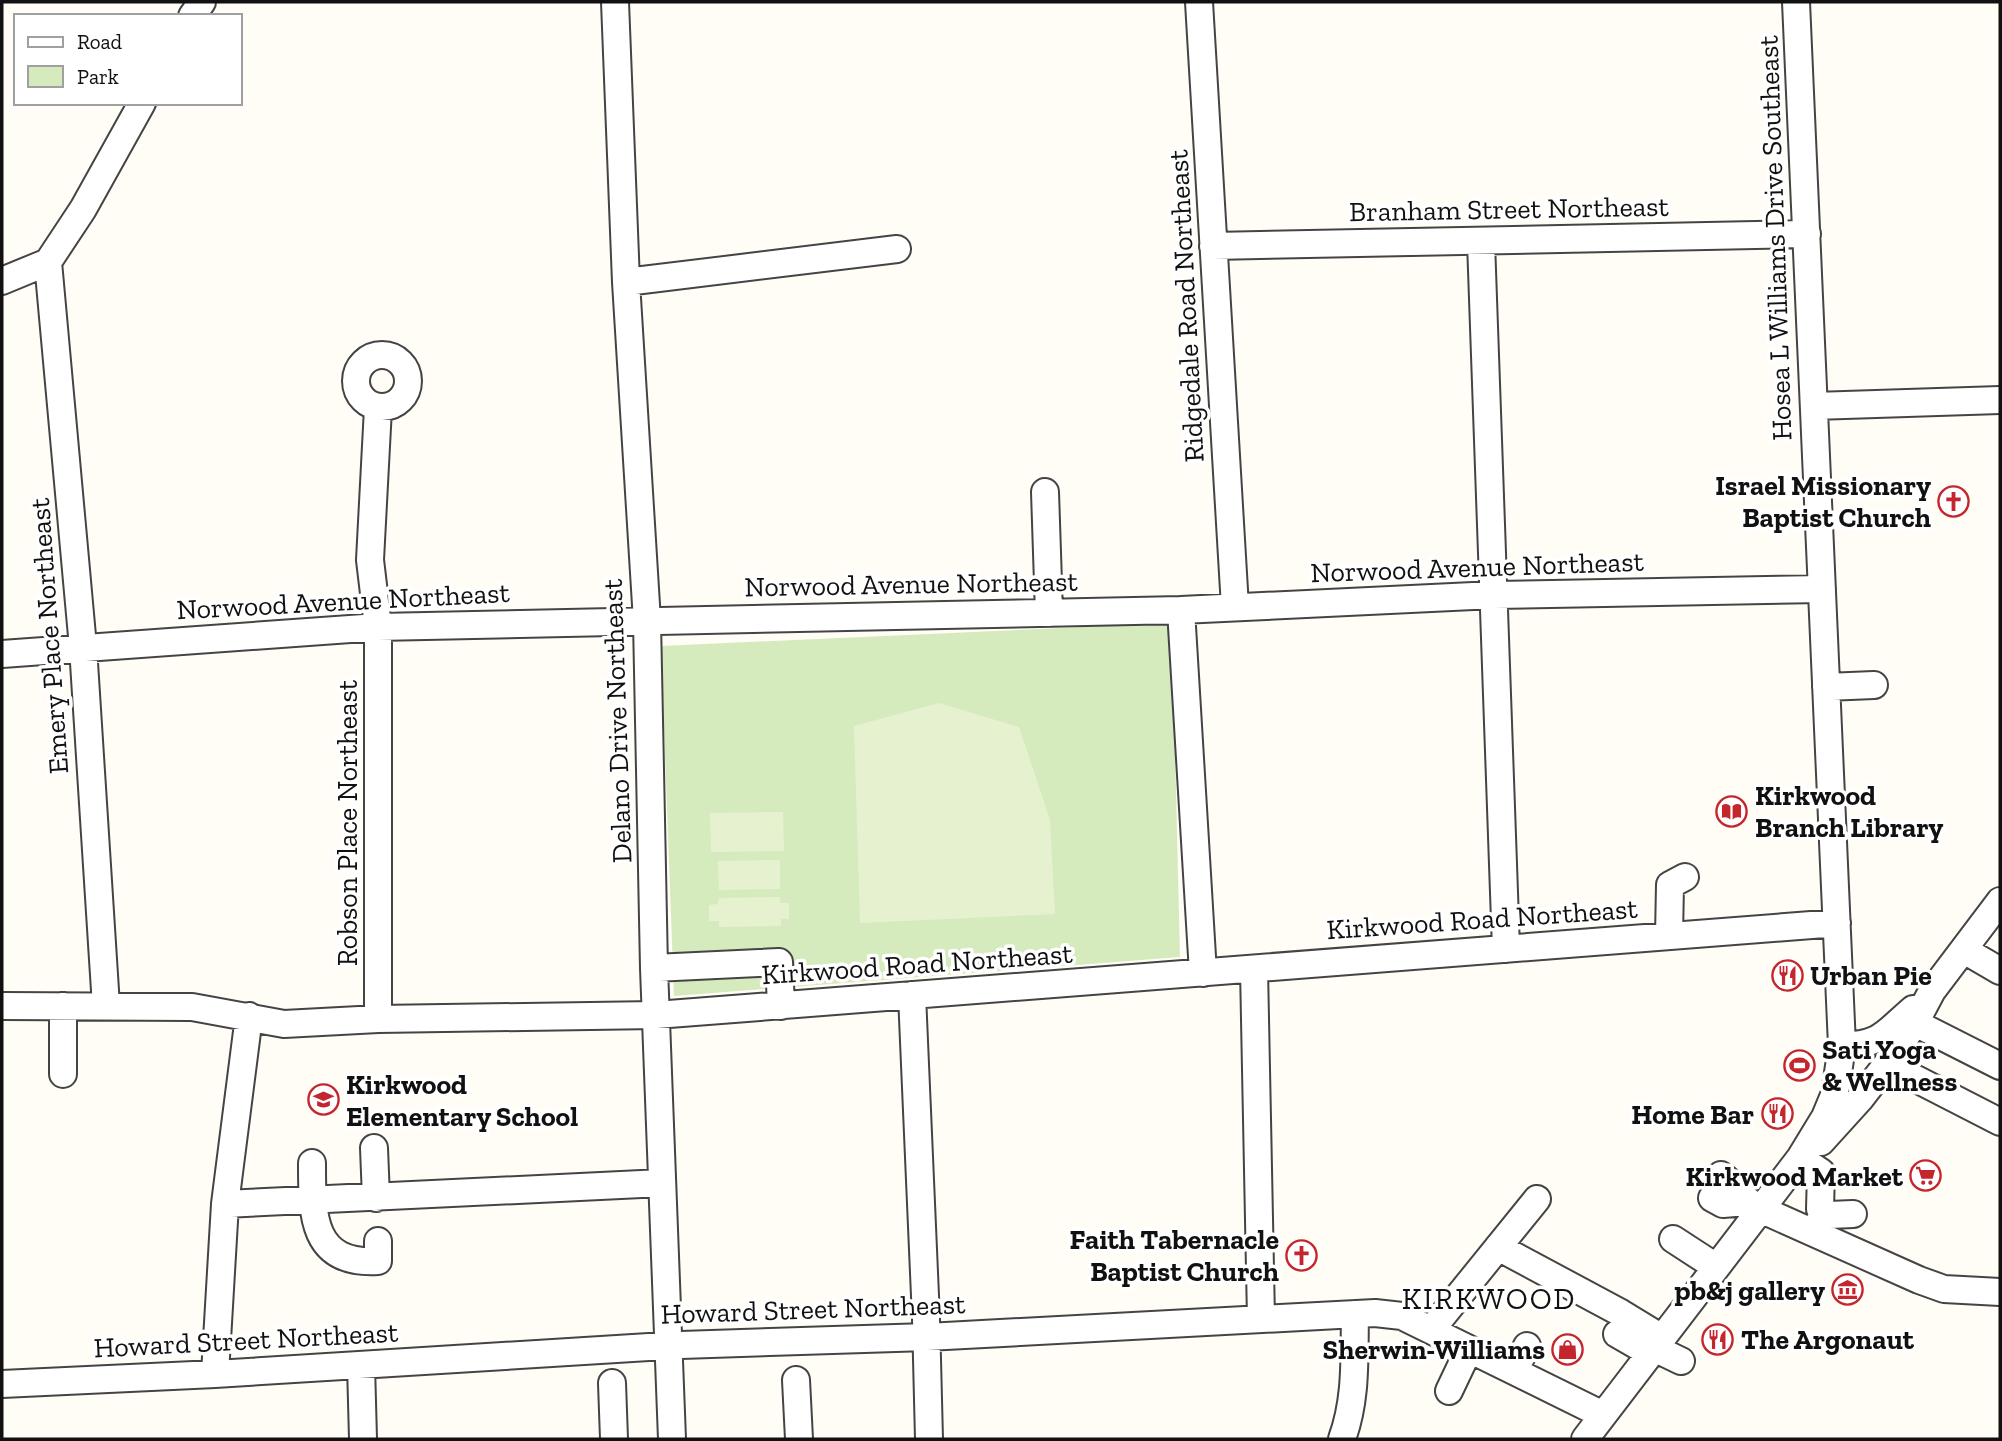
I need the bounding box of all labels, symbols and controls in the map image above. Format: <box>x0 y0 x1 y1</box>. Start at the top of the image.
legend <box>14 14 242 105</box>
text: Road <box>77 29 123 54</box>
street label: Hosea L Williams Drive Southeast <box>1751 34 1799 441</box>
text: Park <box>77 64 119 89</box>
street label: Ridgedale Road Northeast <box>1161 148 1211 463</box>
street label: Branham Street Northeast <box>1349 190 1670 228</box>
place label: Israel Missionary Baptist Church <box>1715 469 1931 534</box>
church icon: Israel Missionary Baptist Church <box>1937 484 1971 518</box>
street label: Emery Place Northeast <box>23 496 75 775</box>
street label: Norwood Avenue Northeast <box>1310 545 1645 589</box>
street label: Norwood Avenue Northeast <box>744 565 1079 603</box>
street label: Norwood Avenue Northeast <box>176 576 511 626</box>
street label: Delano Drive Northeast <box>596 578 638 864</box>
street label: Robson Place Northeast <box>331 679 364 966</box>
place label: Kirkwood Branch Library <box>1755 779 1944 844</box>
library icon: Kirkwood Branch Library <box>1715 794 1749 828</box>
street label: Kirkwood Road Northeast <box>1325 892 1639 946</box>
street label: Kirkwood Road Northeast <box>760 937 1074 991</box>
restaurant icon: Urban Pie <box>1770 958 1804 992</box>
place label: Urban Pie <box>1810 959 1932 992</box>
place label: Sati Yoga & Wellness <box>1822 1033 1957 1098</box>
sports icon: Sati Yoga & Wellness <box>1782 1048 1816 1082</box>
place label: Kirkwood Elementary School <box>346 1068 578 1133</box>
school or university icon: Kirkwood Elementary School <box>306 1083 340 1117</box>
restaurant icon: Home Bar <box>1760 1097 1794 1131</box>
place label: Home Bar <box>1631 1098 1754 1131</box>
supermarket icon: Kirkwood Market <box>1909 1159 1943 1193</box>
place label: Kirkwood Market <box>1685 1160 1904 1193</box>
place label: Faith Tabernacle Baptist Church <box>1069 1223 1279 1288</box>
church icon: Faith Tabernacle Baptist Church <box>1285 1238 1319 1272</box>
museum icon: pb&j gallery <box>1831 1273 1865 1307</box>
place label: pb&j gallery <box>1675 1274 1825 1307</box>
district label: KIRKWOOD <box>1402 1281 1576 1317</box>
street label: Howard Street Northeast <box>660 1287 966 1331</box>
street label: Howard Street Northeast <box>93 1316 400 1364</box>
restaurant icon: The Argonaut <box>1701 1322 1735 1356</box>
place label: The Argonaut <box>1741 1323 1915 1356</box>
shop icon: Sherwin-Williams <box>1551 1332 1585 1366</box>
place label: Sherwin-Williams <box>1323 1333 1545 1366</box>

